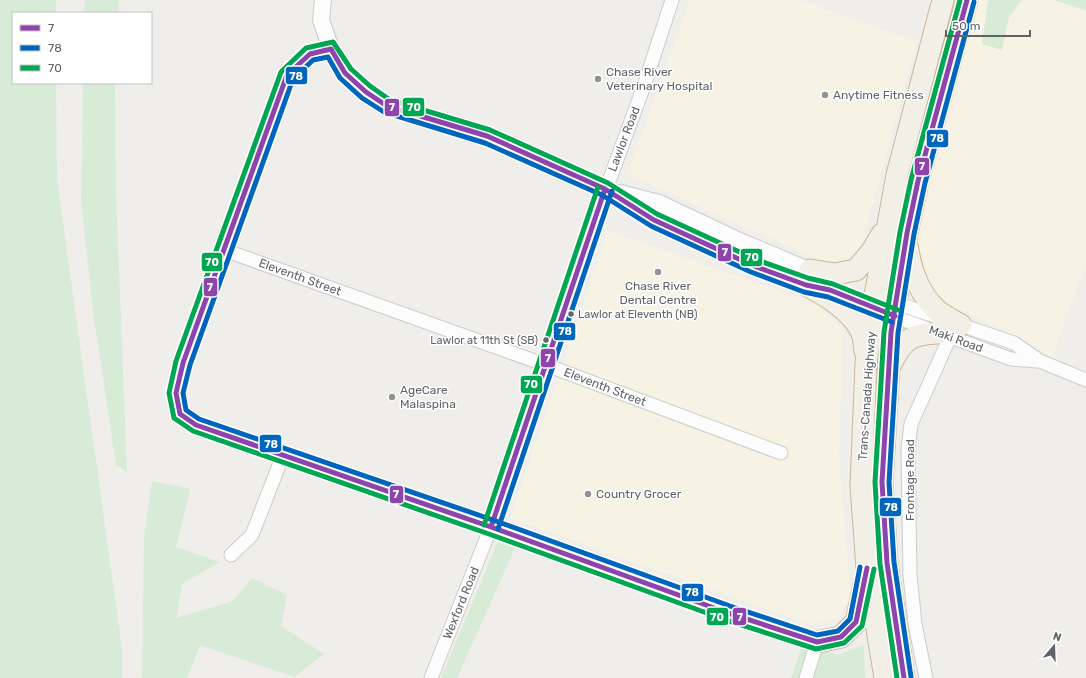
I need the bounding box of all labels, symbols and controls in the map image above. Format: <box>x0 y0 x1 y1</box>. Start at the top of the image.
legend <box>12 12 152 84</box>
scale bar <box>946 12 1030 38</box>
text: 50 m <box>952 19 980 33</box>
text: 7 <box>48 21 54 35</box>
text: 78 <box>48 41 62 55</box>
text: 70 <box>48 61 62 75</box>
place label: Chase River Veterinary Hospital <box>606 65 712 93</box>
line badge: 78 <box>285 66 308 85</box>
text: 78 <box>289 70 303 83</box>
marker: Chase River Veterinary Hospital <box>593 74 603 84</box>
place label: Anytime Fitness <box>833 88 924 102</box>
marker: Anytime Fitness <box>820 90 830 100</box>
line badge: 70 <box>402 97 425 117</box>
line badge: 7 <box>384 98 400 117</box>
text: 7 <box>389 101 396 114</box>
text: 70 <box>407 101 421 114</box>
street label: Lawlor Road <box>605 105 643 173</box>
line badge: 78 <box>926 129 949 148</box>
text: 78 <box>930 132 944 145</box>
line badge: 7 <box>914 157 930 176</box>
text: 7 <box>919 160 926 173</box>
line badge: 7 <box>717 243 732 262</box>
text: 7 <box>722 246 729 259</box>
line badge: 70 <box>740 248 763 267</box>
text: 70 <box>745 251 759 264</box>
line badge: 70 <box>201 252 223 272</box>
text: 70 <box>205 256 219 269</box>
street label: Eleventh Street <box>257 256 343 299</box>
marker: Chase River Dental Centre <box>653 267 663 277</box>
line badge: 7 <box>203 277 218 297</box>
place label: Chase River Dental Centre <box>619 279 697 307</box>
text: 7 <box>207 281 214 294</box>
place label: Lawlor at Eleventh (NB) <box>578 308 698 321</box>
marker: Lawlor at Eleventh (NB) <box>566 309 576 319</box>
line badge: 78 <box>553 322 576 341</box>
street label: Maki Road <box>927 323 985 355</box>
text: 78 <box>558 325 572 338</box>
street label: Trans-Canada Highway <box>855 330 879 461</box>
place label: Lawlor at 11th St (SB) <box>430 334 538 347</box>
marker: Lawlor at 11th St (SB) <box>541 335 551 345</box>
line badge: 7 <box>540 348 556 368</box>
text: 7 <box>545 352 552 365</box>
street label: Eleventh Street <box>562 365 648 409</box>
line badge: 70 <box>520 375 543 394</box>
text: 70 <box>524 378 538 391</box>
place label: AgeCare Malaspina <box>400 383 456 411</box>
marker: AgeCare Malaspina <box>387 392 397 402</box>
line badge: 78 <box>259 434 282 453</box>
text: 78 <box>264 438 278 451</box>
street label: Frontage Road <box>903 439 917 521</box>
line badge: 7 <box>389 485 404 504</box>
place label: Country Grocer <box>596 487 682 501</box>
text: 7 <box>393 488 400 501</box>
marker: Country Grocer <box>583 489 593 499</box>
line badge: 78 <box>879 497 902 517</box>
text: 78 <box>884 501 898 514</box>
street label: Wexford Road <box>440 565 482 641</box>
line badge: 78 <box>681 583 704 602</box>
text: 78 <box>685 586 699 599</box>
line badge: 70 <box>706 607 729 626</box>
line badge: 7 <box>732 607 747 626</box>
text: 70 <box>710 611 724 624</box>
text: 7 <box>737 611 744 624</box>
north arrow <box>1034 626 1074 666</box>
text: N <box>1051 630 1063 644</box>

